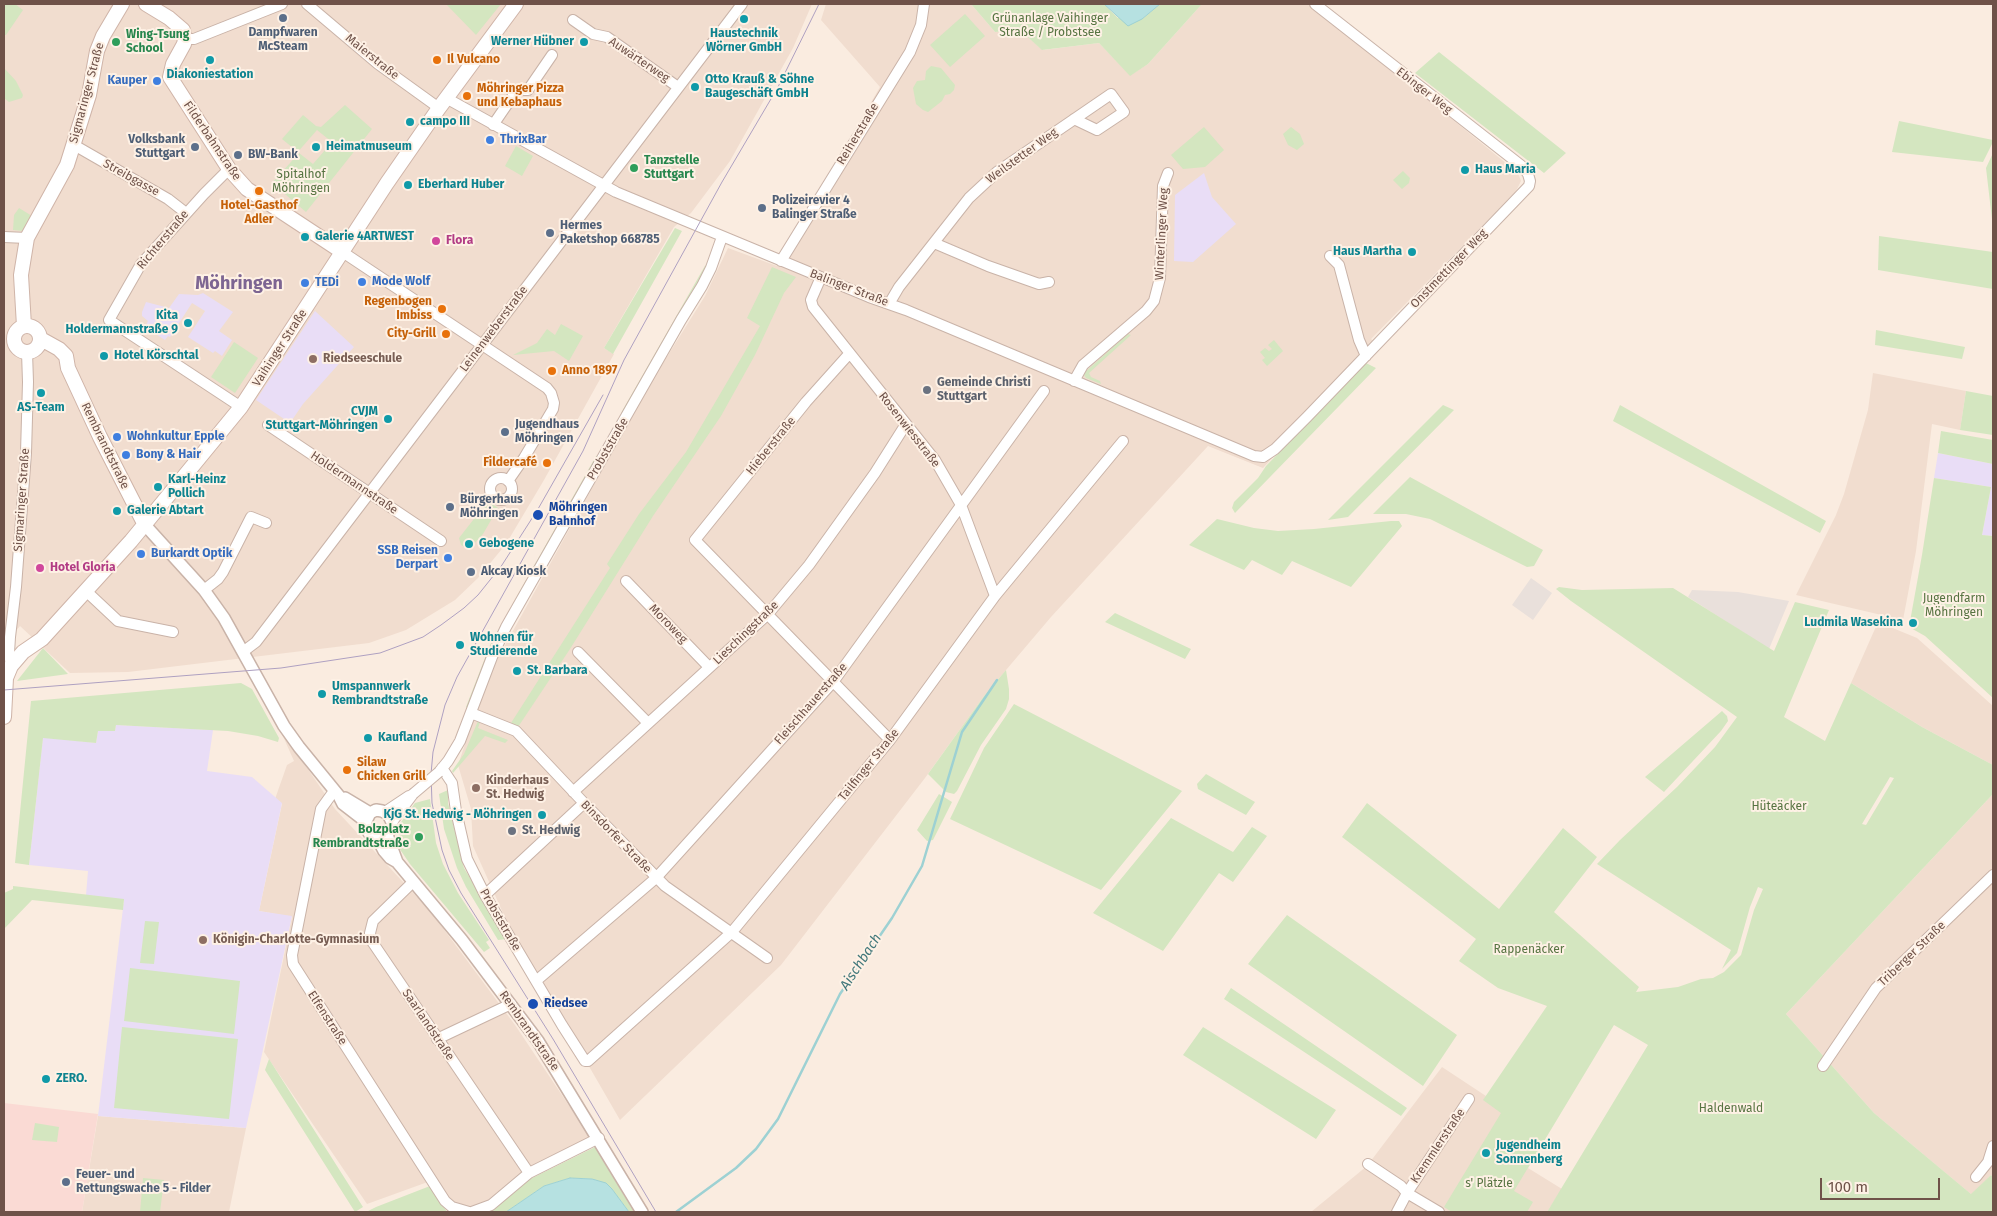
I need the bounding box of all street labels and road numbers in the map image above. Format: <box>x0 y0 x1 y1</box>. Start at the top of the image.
street label: Maierstraße <box>342 31 402 83</box>
street label: Auwärterweg <box>606 34 672 86</box>
street label: Sigmaringer Straße <box>67 41 107 145</box>
street label: Ebinger Weg <box>1393 65 1455 117</box>
street label: Filderbahnstraße <box>180 99 244 183</box>
street label: Reiherstraße <box>834 101 882 167</box>
street label: Weilstetter Weg <box>983 125 1061 187</box>
street label: Streibgasse <box>100 157 162 199</box>
street label: Winterlinger Weg <box>1152 187 1172 281</box>
street label: Richterstraße <box>134 207 192 273</box>
street label: Onstmettinger Weg <box>1408 227 1490 311</box>
street label: Balinger Straße <box>808 266 890 310</box>
street label: Leinenweberstraße <box>457 283 531 375</box>
street label: Vaihinger Straße <box>250 307 310 389</box>
street label: Rosenwiesstraße <box>875 389 943 471</box>
street label: Rembrandtstraße <box>78 400 132 492</box>
street label: Hieberstraße <box>743 414 799 478</box>
street label: Probststraße <box>584 415 632 483</box>
street label: Sigmaringer Straße <box>11 448 33 552</box>
street label: Holdermannstraße <box>308 448 400 518</box>
street label: Lieschingstraße <box>710 598 782 668</box>
street label: Moroweg <box>646 601 690 647</box>
street label: Fleischhauerstraße <box>772 660 850 748</box>
street label: Tailfinger Straße <box>836 726 902 804</box>
street label: Binsdorfer Straße <box>578 798 654 876</box>
street label: Probststraße <box>476 886 524 954</box>
street label: Triberger Straße <box>1875 918 1949 990</box>
street label: Saarlandstraße <box>399 987 457 1063</box>
street label: Elfenstraße <box>304 988 350 1048</box>
street label: Rembrandtstraße <box>496 988 562 1074</box>
street label: Kremmlerstraße <box>1408 1106 1468 1186</box>

